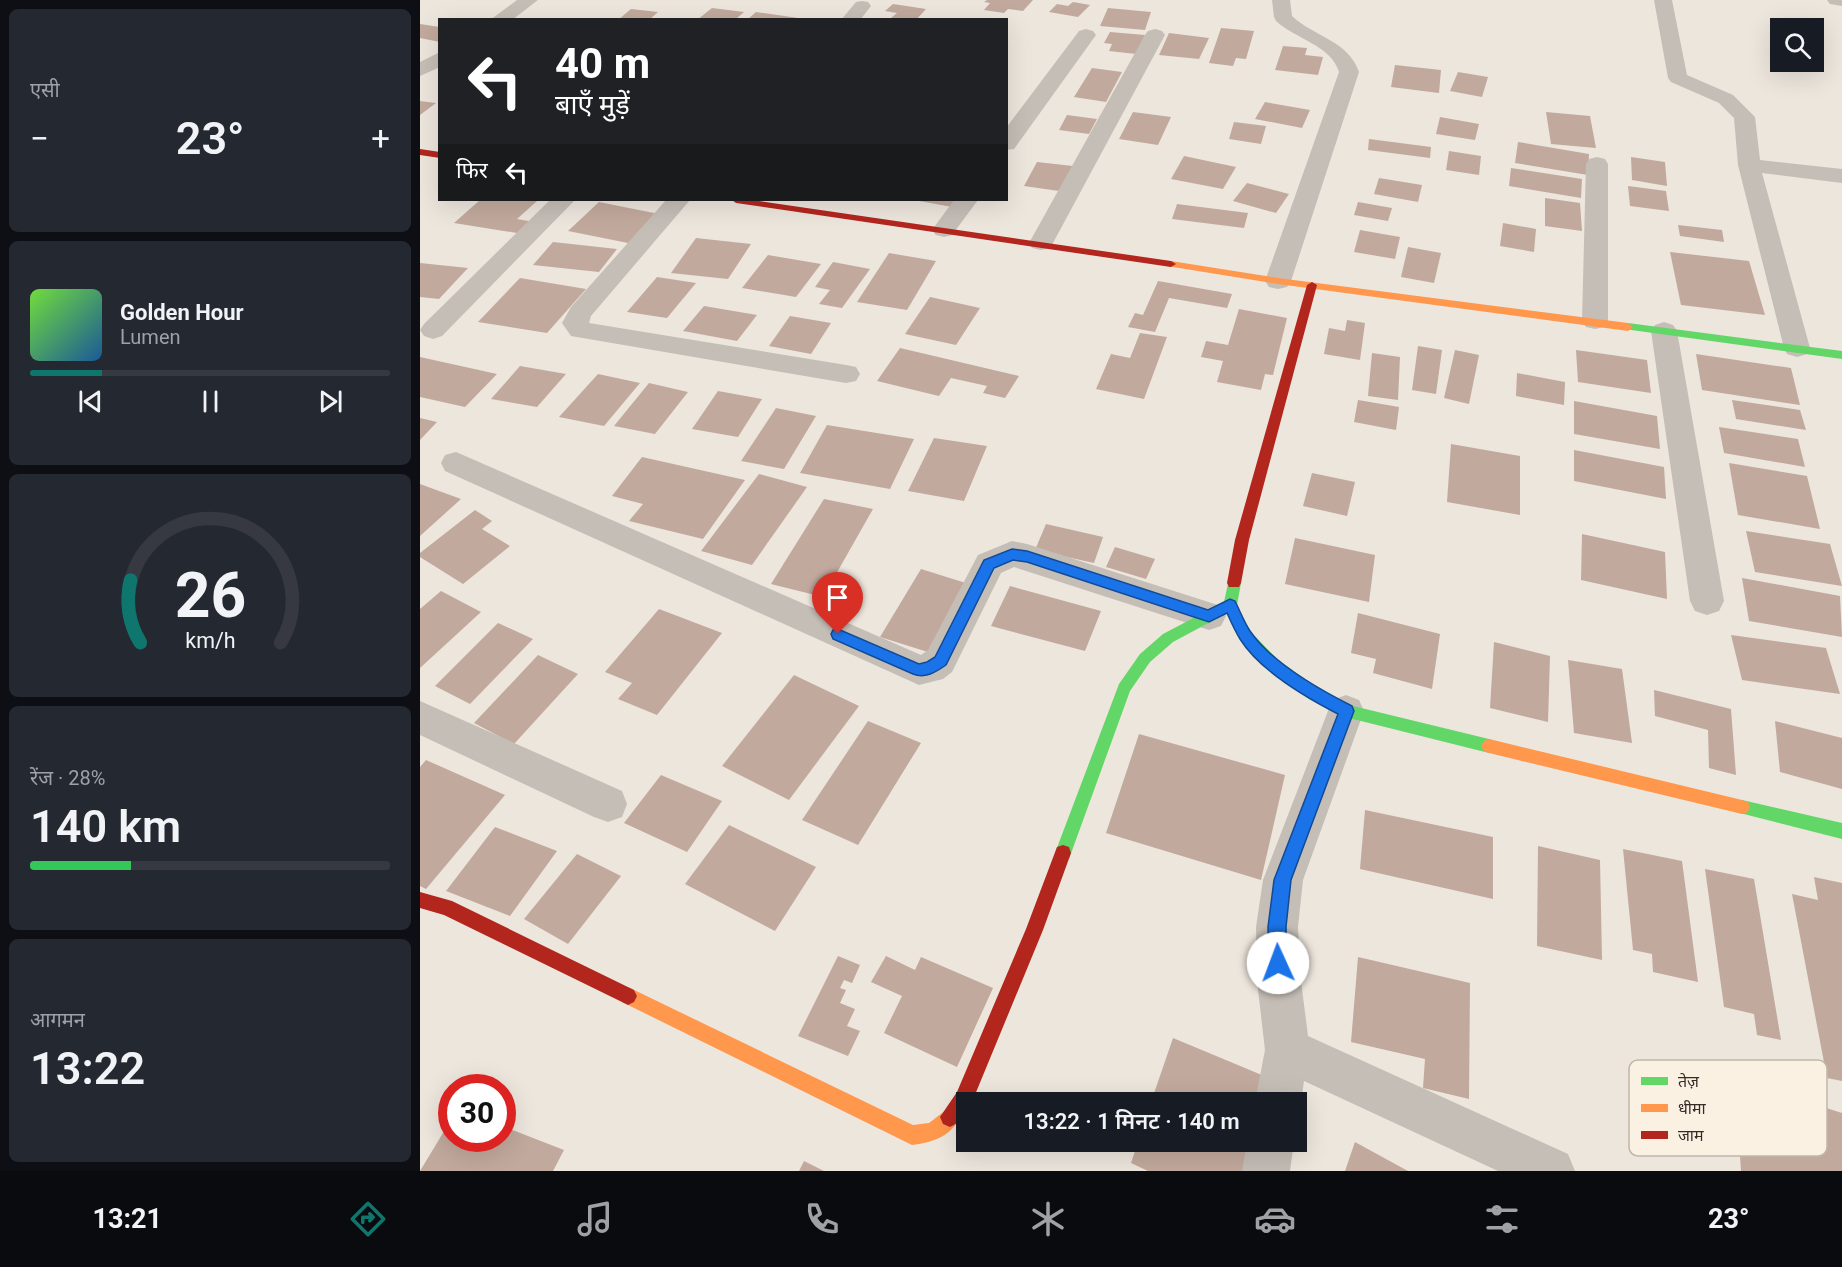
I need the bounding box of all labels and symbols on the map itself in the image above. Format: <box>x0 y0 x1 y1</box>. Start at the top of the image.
pin <box>812 572 863 634</box>
position arrow <box>1246 931 1310 995</box>
legend <box>1629 1060 1827 1156</box>
text: तेज़ <box>1678 1072 1700 1091</box>
speed limit sign: 30 <box>438 1074 516 1152</box>
text: धीमा <box>1678 1099 1707 1118</box>
text: जाम <box>1678 1126 1704 1145</box>

